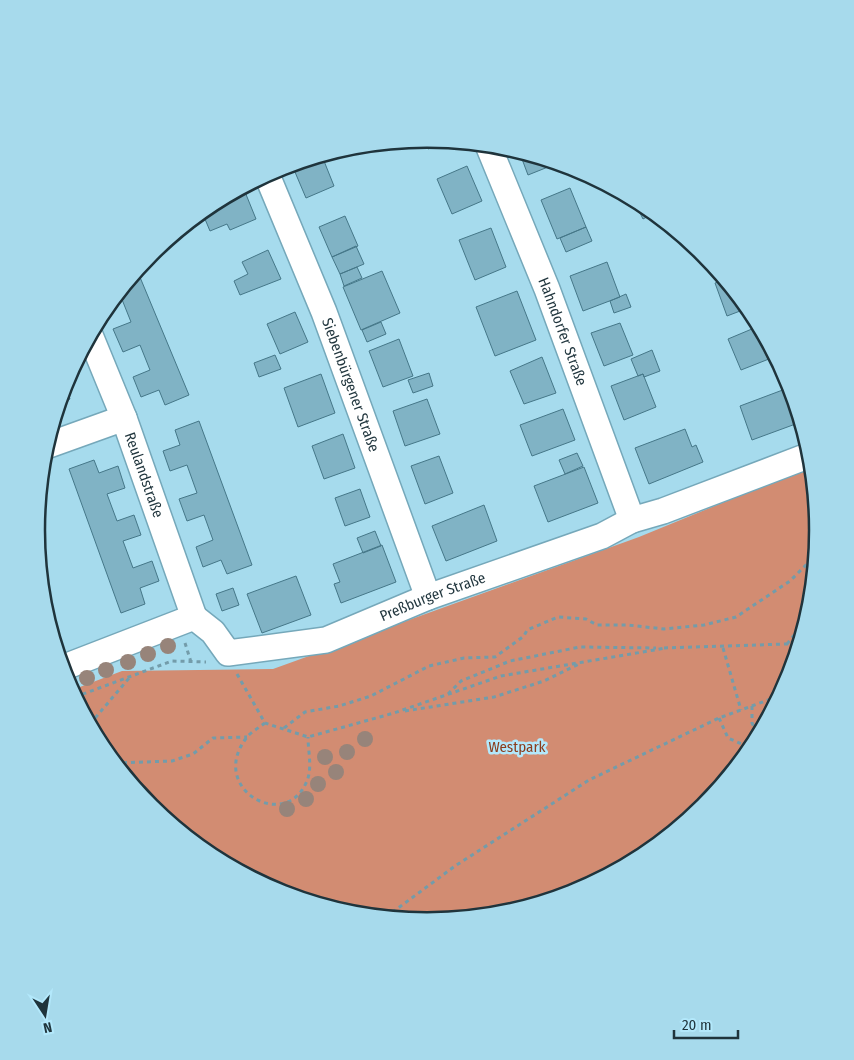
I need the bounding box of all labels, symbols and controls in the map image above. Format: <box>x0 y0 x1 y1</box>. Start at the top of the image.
street label: Hahndorfer Straße <box>534 275 591 388</box>
street label: Siebenbürgener Straße <box>318 316 383 454</box>
street label: Reulandstraße <box>121 430 167 520</box>
street label: Preßburger Straße <box>377 569 488 625</box>
park label: Westpark <box>488 738 546 756</box>
north arrow <box>20 990 70 1040</box>
scale bar <box>674 1008 738 1040</box>
text: 20 m <box>682 1016 712 1034</box>
text: N <box>42 1018 53 1036</box>

